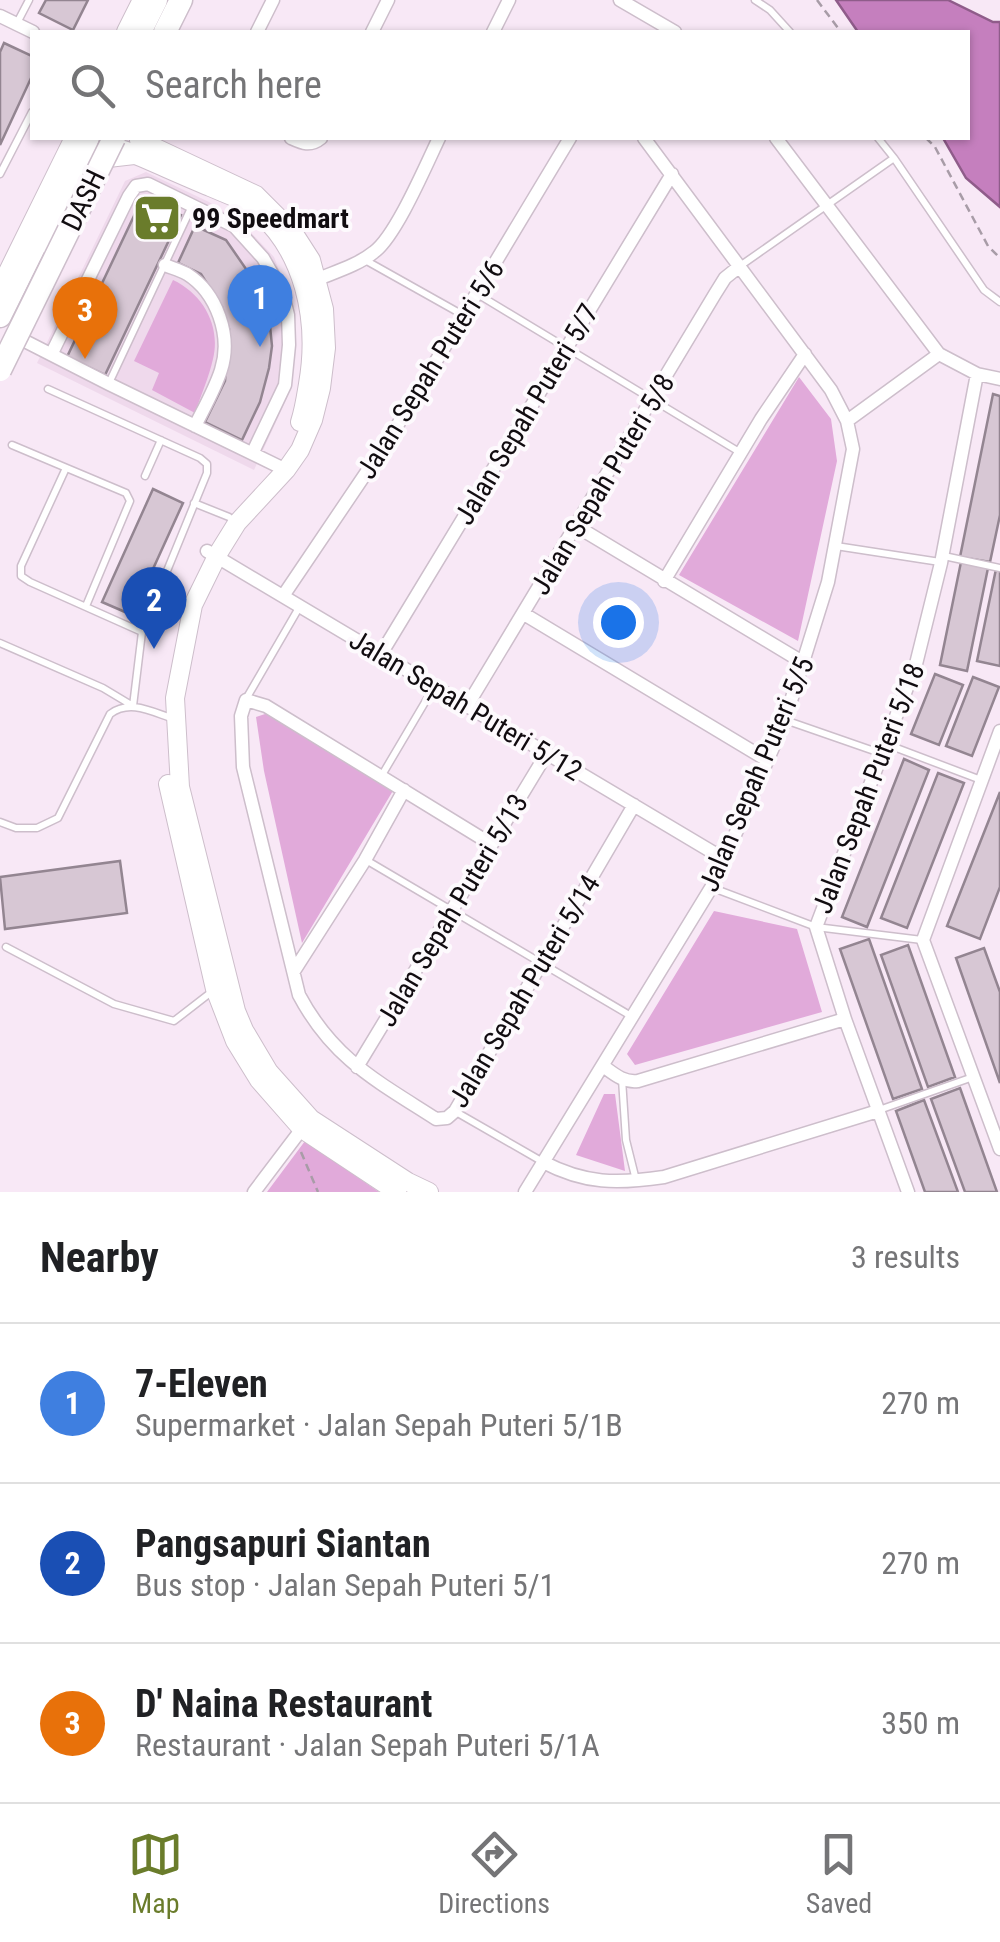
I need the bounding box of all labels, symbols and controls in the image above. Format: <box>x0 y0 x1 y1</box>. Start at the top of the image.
search box <box>30 30 970 140</box>
icon: search <box>65 58 120 113</box>
text: Search here <box>145 63 322 107</box>
street label: DASH <box>55 164 112 236</box>
supermarket icon: 99 Speedmart <box>131 192 183 244</box>
place label: 99 Speedmart <box>192 202 349 235</box>
street label: Jalan Sepah Puteri 5/6 <box>350 254 511 485</box>
pin: 1 <box>228 264 292 347</box>
pin: 3 <box>52 276 118 359</box>
street label: Jalan Sepah Puteri 5/7 <box>448 298 605 531</box>
street label: Jalan Sepah Puteri 5/8 <box>524 368 681 601</box>
pin: 2 <box>122 566 186 649</box>
your location <box>593 597 644 648</box>
street label: Jalan Sepah Puteri 5/12 <box>344 623 588 788</box>
street label: Jalan Sepah Puteri 5/5 <box>692 652 821 896</box>
street label: Jalan Sepah Puteri 5/18 <box>806 658 931 918</box>
street label: Jalan Sepah Puteri 5/13 <box>370 788 535 1032</box>
street label: Jalan Sepah Puteri 5/14 <box>442 869 607 1113</box>
text: Nearby <box>40 1233 159 1282</box>
text: 3 results <box>851 1238 960 1276</box>
text: 7-Eleven <box>135 1362 268 1406</box>
text: 1 <box>64 1384 81 1422</box>
text: 270 m <box>881 1384 960 1422</box>
text: Supermarket · Jalan Sepah Puteri 5/1B <box>135 1406 623 1444</box>
text: Pangsapuri Siantan <box>135 1522 431 1566</box>
text: 2 <box>64 1544 81 1582</box>
text: 270 m <box>881 1544 960 1582</box>
text: Bus stop · Jalan Sepah Puteri 5/1 <box>135 1566 555 1604</box>
text: D' Naina Restaurant <box>135 1682 432 1726</box>
text: 3 <box>64 1704 81 1742</box>
text: 350 m <box>881 1704 960 1742</box>
text: Restaurant · Jalan Sepah Puteri 5/1A <box>135 1726 600 1764</box>
tab: Map <box>128 1827 183 1920</box>
tab: Directions <box>438 1827 550 1920</box>
tab: Saved <box>806 1827 872 1920</box>

